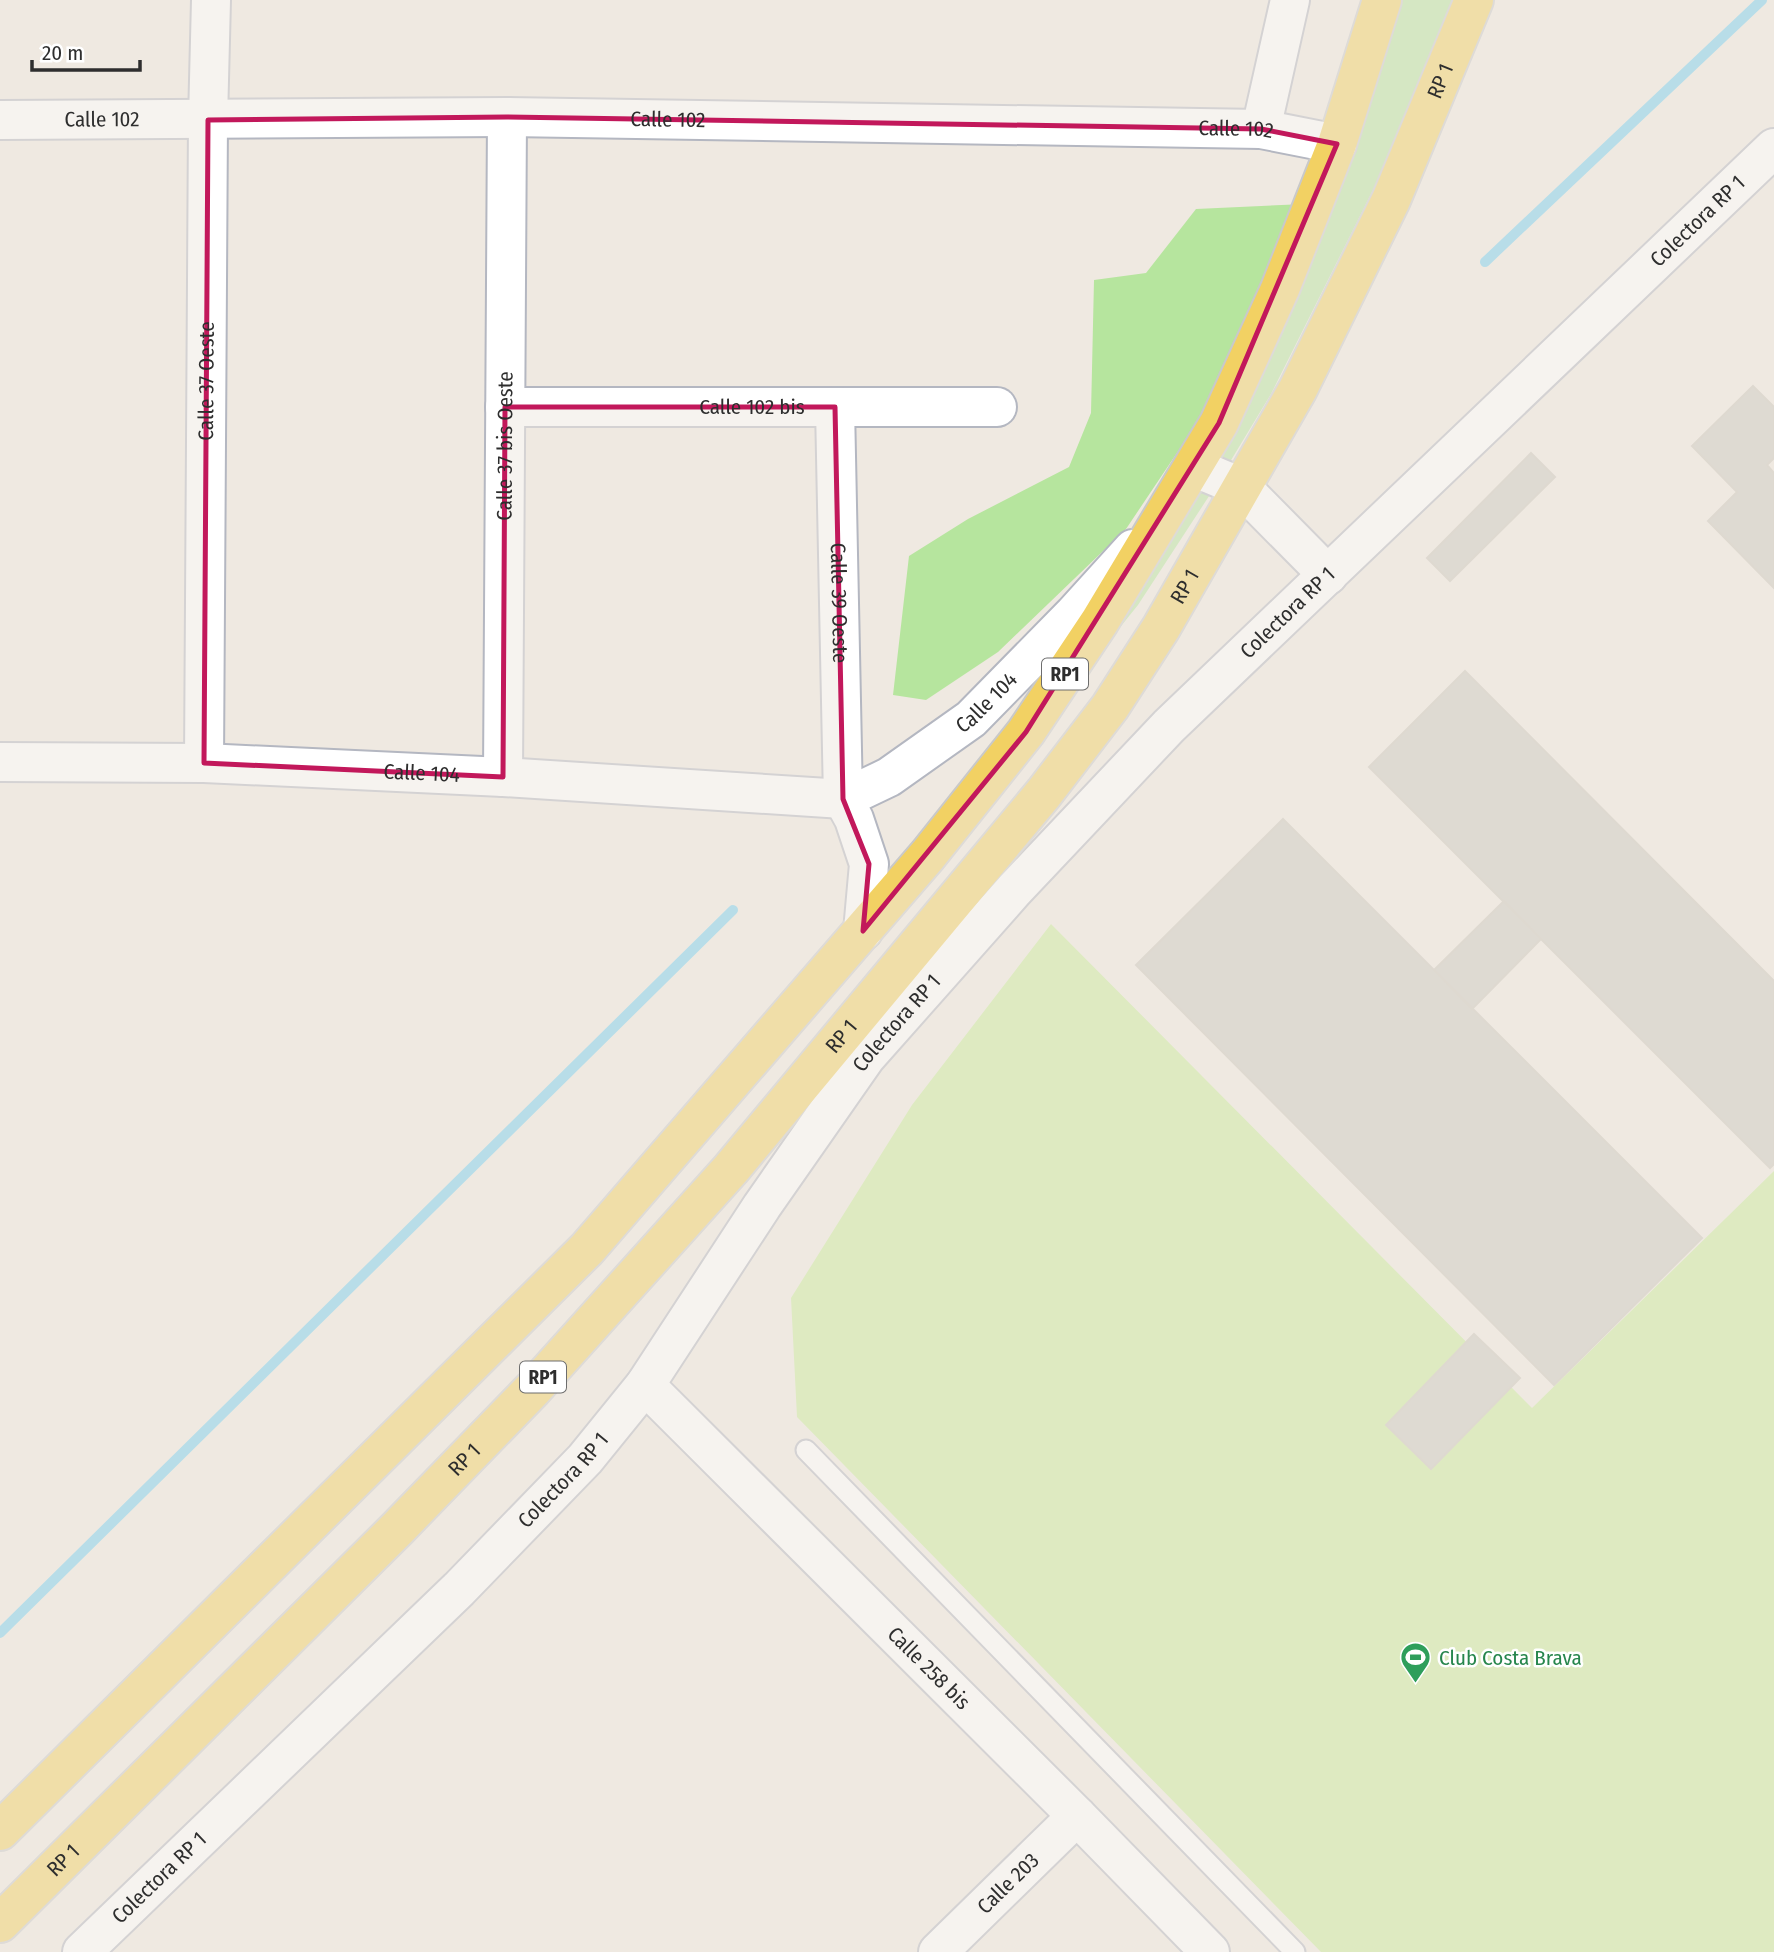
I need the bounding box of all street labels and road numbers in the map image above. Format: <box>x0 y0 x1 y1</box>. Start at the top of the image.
street label: RP 1 <box>1422 60 1459 103</box>
street label: Calle 102 <box>64 106 140 133</box>
street label: Calle 102 <box>630 106 706 133</box>
street label: Calle 102 <box>1198 115 1276 144</box>
street label: Colectora RP 1 <box>1645 170 1750 272</box>
street label: Calle 37 Oeste <box>193 321 220 441</box>
street label: Calle 37 bis Oeste <box>492 371 518 521</box>
street label: Calle 102 bis <box>699 394 805 420</box>
street label: Calle 39 Oeste <box>825 542 853 664</box>
street label: Colectora RP 1 <box>1235 561 1340 664</box>
street label: RP 1 <box>1165 565 1205 608</box>
road number: RP1 <box>1042 659 1088 690</box>
street label: Calle 104 <box>951 667 1023 739</box>
street label: Calle 104 <box>383 758 460 788</box>
street label: Colectora RP 1 <box>847 969 946 1077</box>
street label: RP 1 <box>820 1014 863 1058</box>
road number: RP1 <box>520 1362 566 1392</box>
street label: Colectora RP 1 <box>512 1427 614 1533</box>
street label: RP 1 <box>443 1438 486 1481</box>
street label: Calle 258 bis <box>882 1621 976 1715</box>
street label: Colectora RP 1 <box>106 1826 212 1929</box>
street label: RP 1 <box>41 1839 85 1882</box>
street label: Calle 203 <box>972 1847 1044 1919</box>

